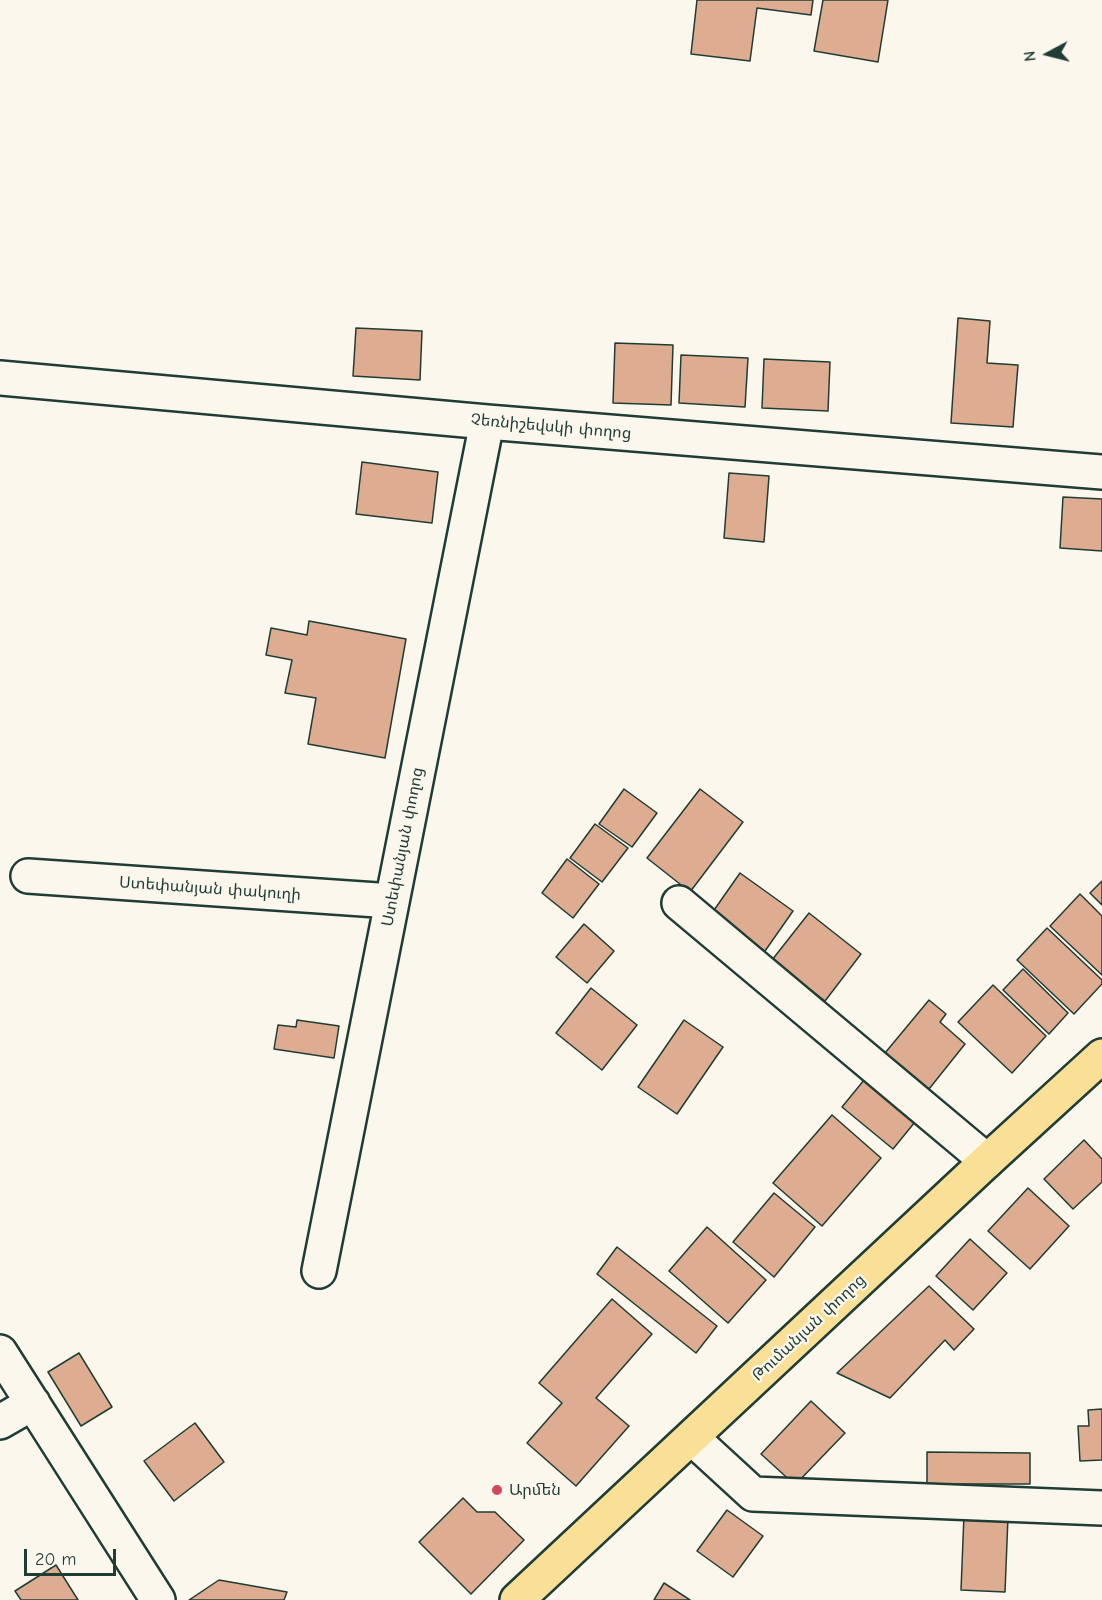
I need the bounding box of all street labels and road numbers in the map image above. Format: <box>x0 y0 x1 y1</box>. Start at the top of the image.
street label: Չեռնիշեվսկի փողոց <box>470 410 632 444</box>
street label: Ստեփանյան փողոց <box>378 766 428 928</box>
street label: Ստեփանյան փակուղի <box>118 873 302 905</box>
street label: Թումանյան փողոց <box>748 1270 870 1386</box>

